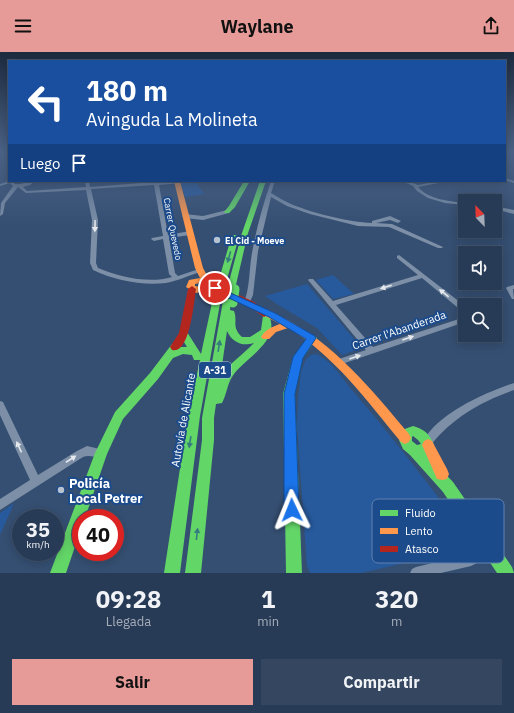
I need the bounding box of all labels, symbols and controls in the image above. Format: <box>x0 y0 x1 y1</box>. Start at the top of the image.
icon: menu <box>12 15 34 37</box>
text: Waylane <box>220 15 294 38</box>
icon: share <box>480 15 502 37</box>
text: 180 m <box>86 72 168 109</box>
icon: left <box>20 76 72 128</box>
text: Avinguda La Molineta <box>86 108 258 131</box>
icon: arrive <box>68 152 90 174</box>
text: Luego <box>20 154 60 173</box>
north arrow <box>458 194 502 238</box>
map controls <box>458 194 502 342</box>
street label: Carrer Quevedo <box>162 197 184 261</box>
one-way arrow <box>92 220 98 233</box>
marker: El Cid - Moeve <box>212 235 222 245</box>
place label: El Cid - Moeve <box>225 235 284 246</box>
button: sound <box>458 246 502 290</box>
one-way arrow <box>226 252 232 264</box>
pin <box>198 271 232 305</box>
icon: arrive <box>204 277 226 299</box>
one-way arrow <box>379 284 391 290</box>
one-way arrow <box>439 289 449 297</box>
button: search <box>458 298 502 342</box>
street label: Carrer l'Abanderada <box>350 307 448 353</box>
one-way arrow <box>403 335 415 341</box>
one-way arrow <box>216 340 222 352</box>
one-way arrow <box>350 353 362 359</box>
road number: A-31 <box>199 362 231 378</box>
street label: Autovía de Alicante <box>168 372 198 468</box>
one-way arrow <box>187 436 193 448</box>
one-way arrow <box>16 441 22 453</box>
one-way arrow <box>66 456 77 463</box>
place label: Policía Local Petrer <box>69 475 143 507</box>
marker: Policía Local Petrer <box>56 485 66 495</box>
position arrow <box>271 489 313 531</box>
legend <box>372 499 504 563</box>
text: Fluido <box>405 506 436 520</box>
speed limit sign: 40 <box>72 509 124 561</box>
text: 35 <box>26 516 50 543</box>
text: Lento <box>405 524 433 538</box>
one-way arrow <box>194 528 200 540</box>
text: km/h <box>26 538 50 551</box>
text: Atasco <box>405 542 439 556</box>
text: 09:28 <box>96 583 161 615</box>
text: 1 <box>261 583 275 615</box>
text: 320 <box>375 583 418 615</box>
text: Llegada <box>106 613 151 630</box>
text: min <box>257 613 279 630</box>
text: m <box>391 613 402 630</box>
button: Salir <box>12 659 253 705</box>
button: Compartir <box>261 659 502 705</box>

